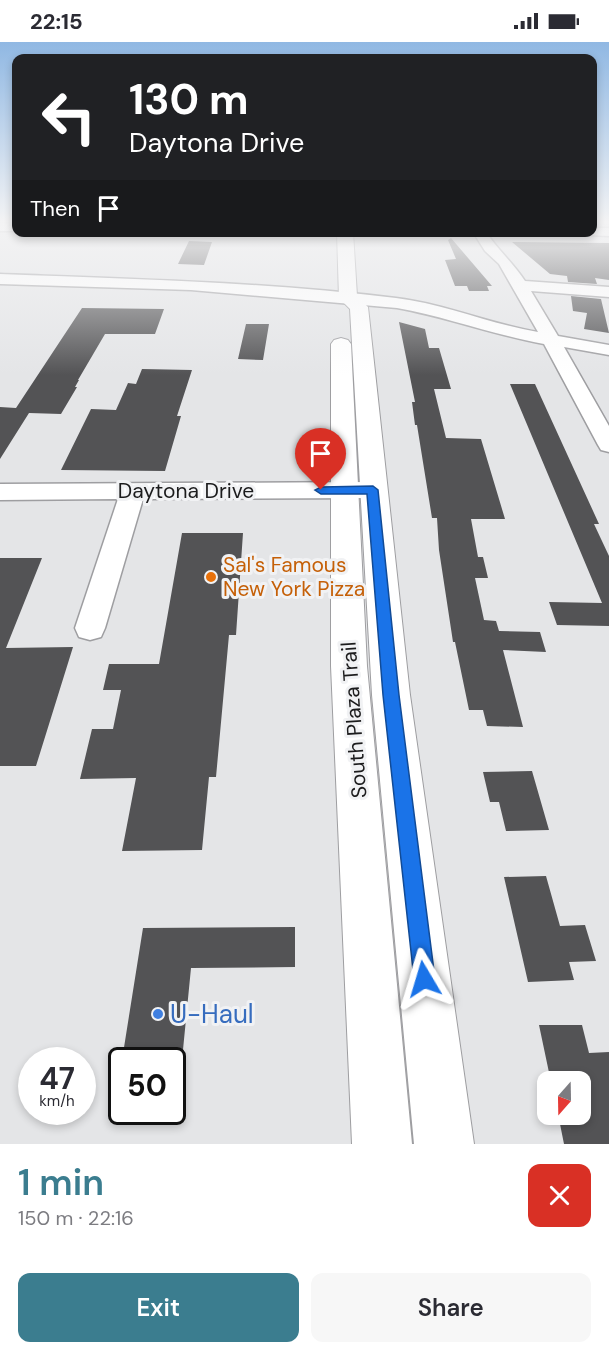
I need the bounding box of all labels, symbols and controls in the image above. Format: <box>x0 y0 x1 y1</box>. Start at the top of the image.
text: 22:15 <box>30 7 83 36</box>
text: 130 m <box>129 72 249 127</box>
icon: left <box>30 78 108 156</box>
text: Daytona Drive <box>129 125 304 160</box>
icon: arrive <box>92 192 125 225</box>
text: Then <box>30 194 80 223</box>
pin <box>295 428 346 490</box>
icon: arrive <box>304 437 337 470</box>
street label: Daytona Drive <box>118 477 254 505</box>
place label: Sal's Famous New York Pizza <box>223 551 365 603</box>
marker: Sal's Famous New York Pizza <box>204 570 218 584</box>
street label: South Plaza Trail <box>335 641 373 799</box>
position arrow <box>392 947 456 1011</box>
place label: U-Haul <box>170 997 254 1031</box>
marker: U-Haul <box>151 1007 165 1021</box>
speed limit sign: 50 <box>108 1047 186 1125</box>
text: 47 <box>39 1059 75 1098</box>
north arrow <box>537 1071 591 1125</box>
map controls <box>537 1071 591 1125</box>
text: km/h <box>39 1091 75 1111</box>
text: 1 min <box>18 1159 104 1206</box>
button: close <box>528 1164 591 1227</box>
text: 150 m · 22:16 <box>18 1205 134 1231</box>
button: Exit <box>18 1273 299 1342</box>
button: Share <box>311 1273 591 1342</box>

